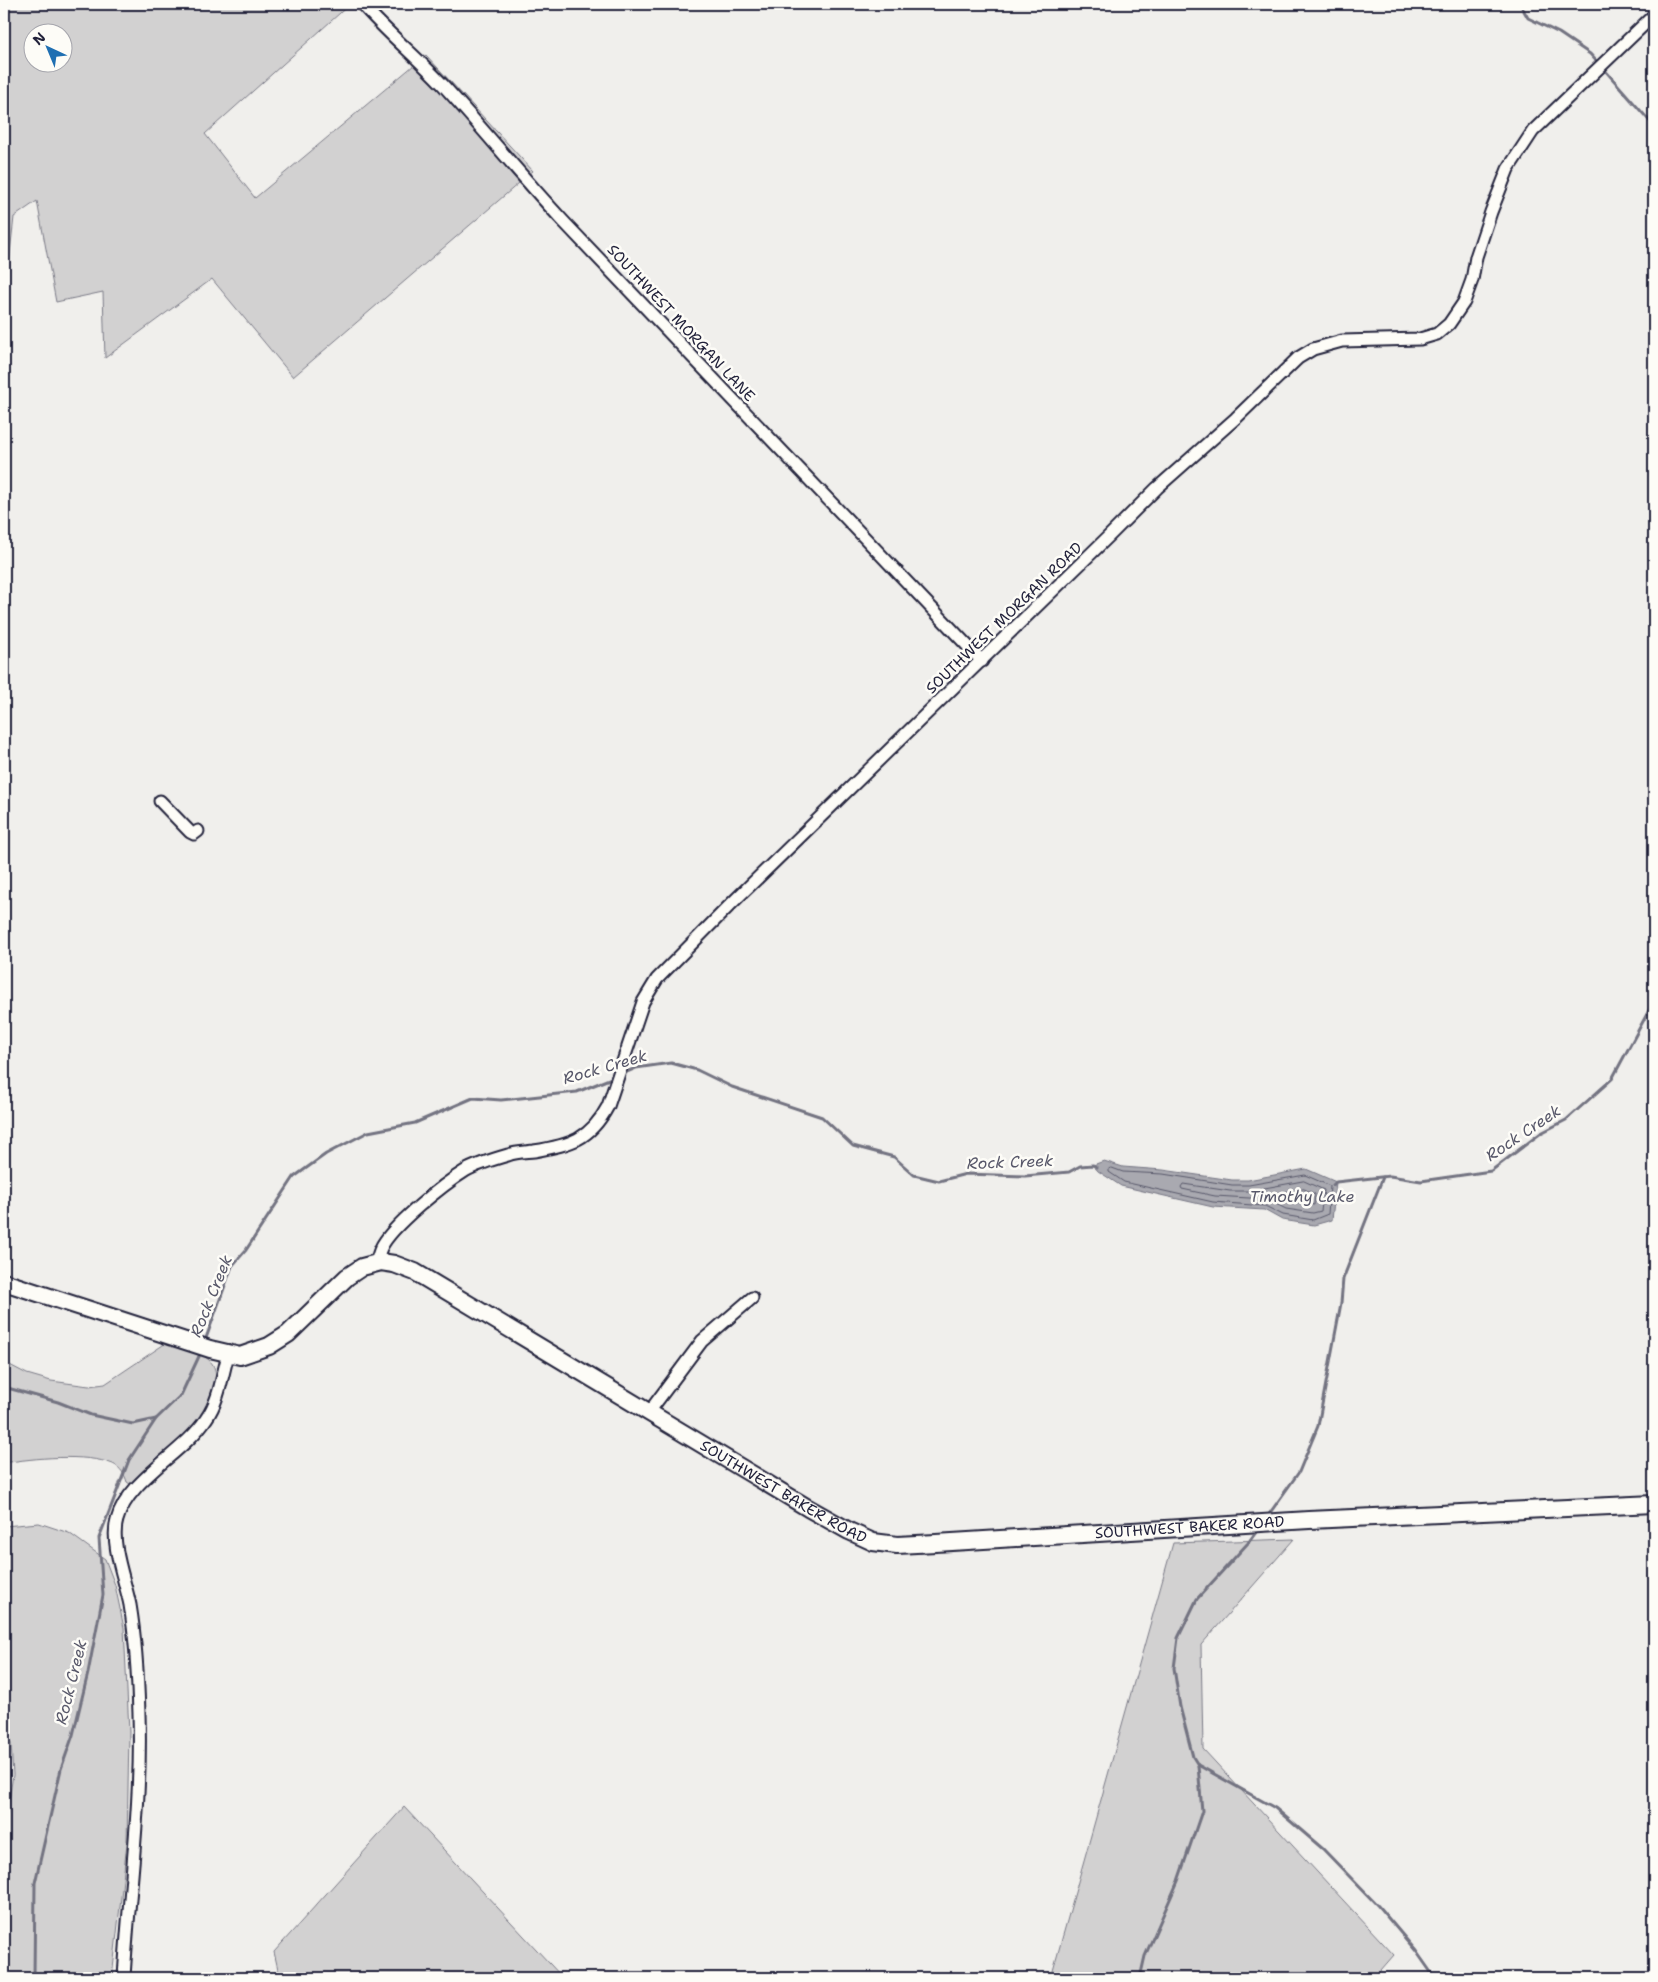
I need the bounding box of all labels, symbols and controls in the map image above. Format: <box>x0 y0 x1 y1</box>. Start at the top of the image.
north arrow <box>22 22 72 72</box>
text: N <box>29 28 49 49</box>
street label: SOUTHWEST MORGAN LANE <box>603 240 759 406</box>
street label: SOUTHWEST MORGAN ROAD <box>921 538 1087 698</box>
water label: Rock Creek <box>560 1045 650 1089</box>
water label: Rock Creek <box>1481 1100 1565 1166</box>
water label: Rock Creek <box>966 1150 1054 1174</box>
water label: Timothy Lake <box>1249 1186 1355 1207</box>
water label: Rock Creek <box>185 1252 237 1340</box>
street label: SOUTHWEST BAKER ROAD <box>696 1435 870 1548</box>
street label: SOUTHWEST BAKER ROAD <box>1094 1512 1285 1543</box>
water label: Rock Creek <box>50 1637 92 1727</box>

